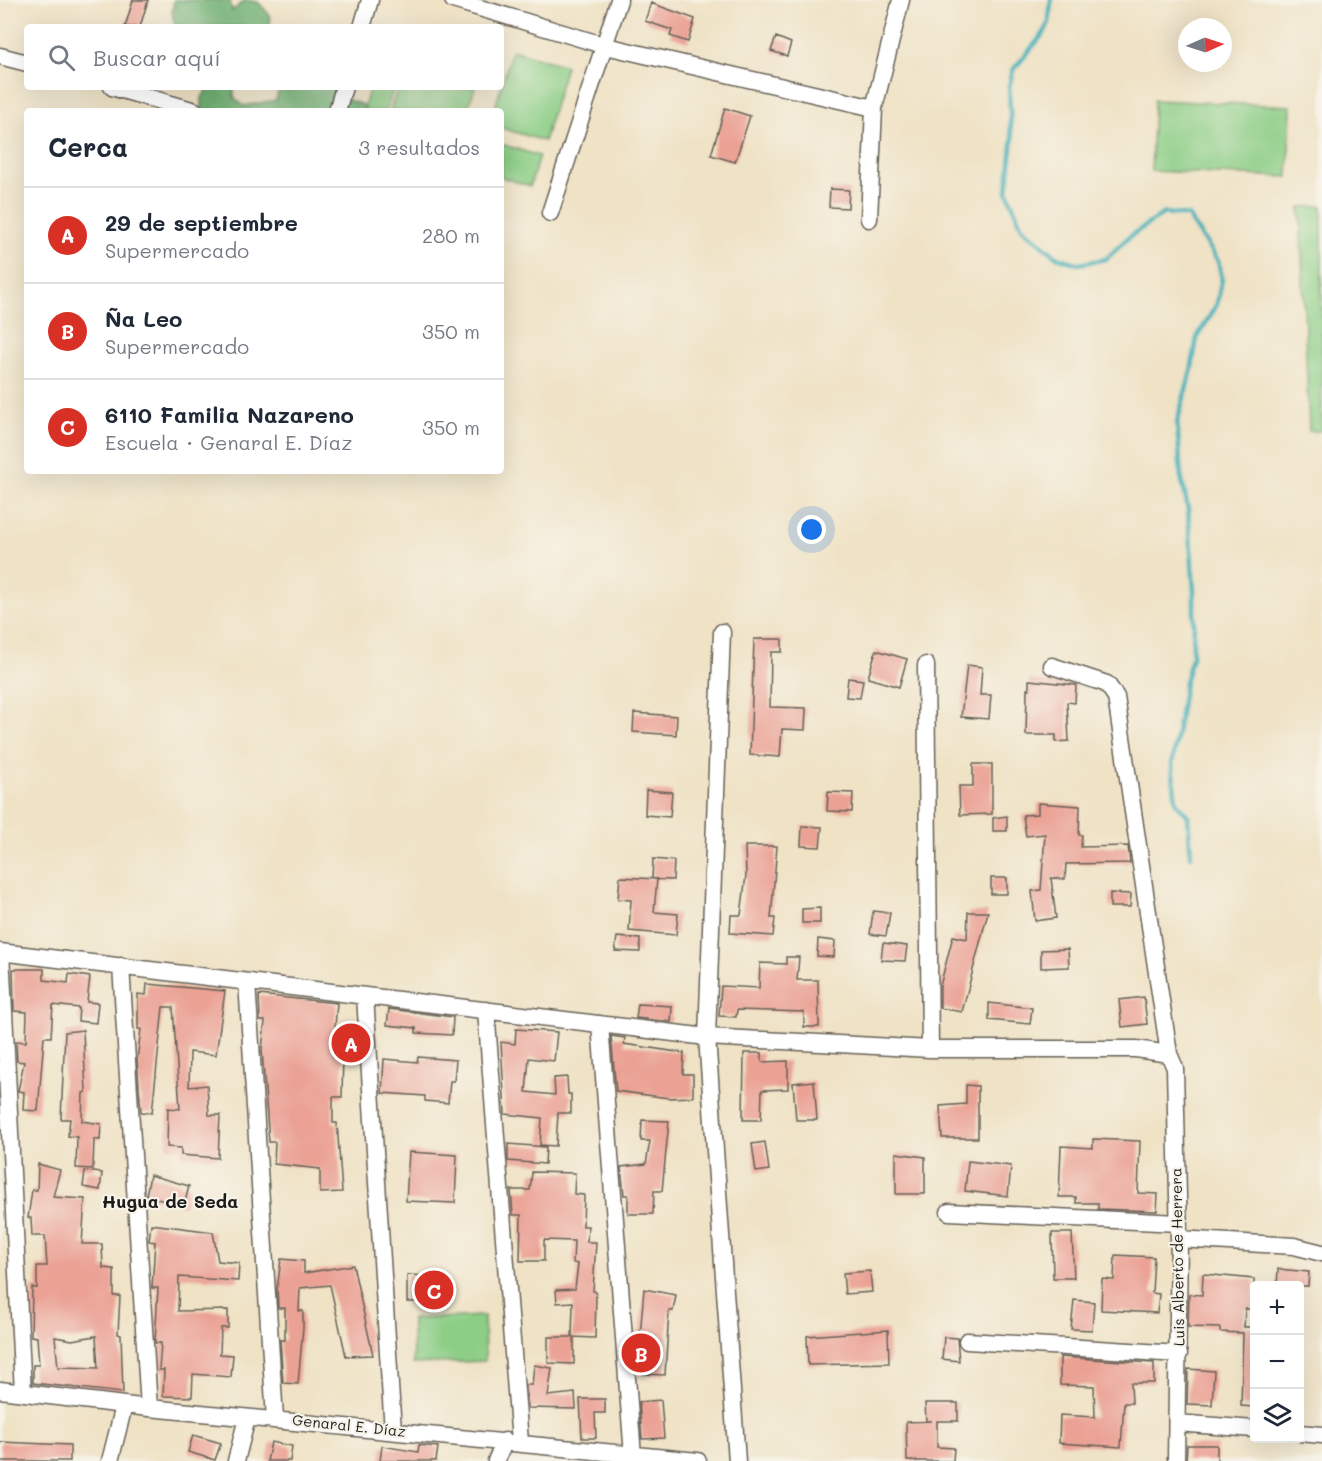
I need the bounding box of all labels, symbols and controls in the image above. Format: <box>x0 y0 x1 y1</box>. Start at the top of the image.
north arrow <box>1178 18 1232 72</box>
search box <box>24 24 504 90</box>
icon: search <box>45 41 78 74</box>
text: Buscar aquí <box>93 43 221 72</box>
text: Cerca <box>48 130 128 164</box>
text: 3 resultados <box>358 134 480 160</box>
text: 29 de septiembre <box>105 208 298 237</box>
text: A <box>61 222 74 248</box>
text: 280 m <box>422 222 480 248</box>
text: Supermercado <box>105 237 249 263</box>
text: Ña Leo <box>105 304 182 333</box>
text: B <box>61 318 74 344</box>
text: 350 m <box>422 318 480 344</box>
text: Supermercado <box>105 333 249 359</box>
text: 6110 Familia Nazareno <box>105 400 354 429</box>
text: C <box>60 414 75 440</box>
text: 350 m <box>422 414 480 440</box>
text: Escuela · Genaral E. Díaz <box>105 429 352 455</box>
your location <box>797 515 826 544</box>
pin: A <box>332 1020 370 1066</box>
street label: Luis Alberto de Herrera <box>1165 1168 1189 1346</box>
district label: Hugua de Seda <box>102 1189 238 1213</box>
pin: C <box>414 1268 454 1312</box>
map controls <box>1250 1281 1304 1443</box>
button: + <box>1250 1281 1304 1335</box>
pin: B <box>622 1330 660 1376</box>
button: − <box>1250 1335 1304 1389</box>
button: layers <box>1250 1389 1304 1443</box>
street label: Genaral E. Díaz <box>291 1409 407 1441</box>

